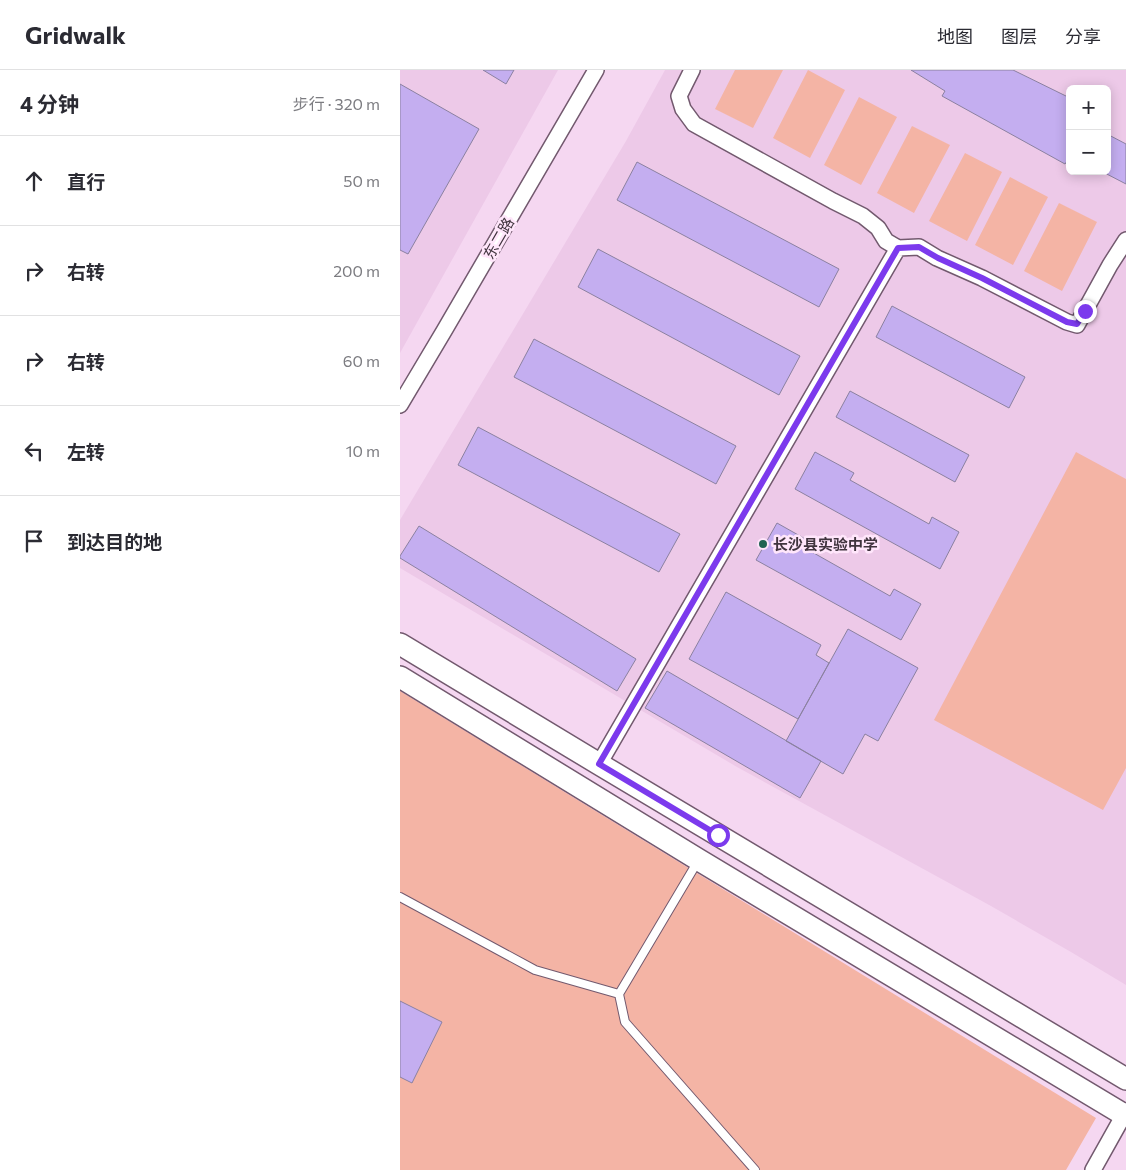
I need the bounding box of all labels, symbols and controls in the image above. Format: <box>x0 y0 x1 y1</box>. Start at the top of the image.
text: Gridwalk <box>25 20 126 49</box>
text: 地图 <box>937 25 973 47</box>
text: 图层 <box>1001 25 1037 47</box>
text: 分享 <box>1065 25 1101 47</box>
map controls <box>1066 85 1111 175</box>
button: + <box>1066 85 1111 130</box>
text: 4 分钟 <box>20 91 79 116</box>
text: 步行 · 320 m <box>293 94 380 113</box>
button: − <box>1066 130 1111 175</box>
icon: ahead <box>20 167 48 195</box>
text: 直行 <box>67 170 105 193</box>
text: 50 m <box>343 171 380 190</box>
street label: 东二路 <box>479 214 517 262</box>
icon: right <box>20 257 48 285</box>
text: 右转 <box>67 260 105 283</box>
text: 200 m <box>333 261 380 280</box>
route end <box>1074 300 1097 323</box>
icon: right <box>20 347 48 375</box>
text: 右转 <box>67 350 105 373</box>
text: 60 m <box>343 351 380 370</box>
icon: left <box>20 437 48 465</box>
text: 左转 <box>67 440 105 463</box>
text: 10 m <box>346 441 380 460</box>
icon: arrive <box>20 527 48 555</box>
text: 到达目的地 <box>67 530 162 553</box>
place label: 长沙县实验中学 <box>773 535 878 553</box>
marker: 长沙县实验中学 <box>757 538 769 550</box>
route start <box>707 824 730 847</box>

